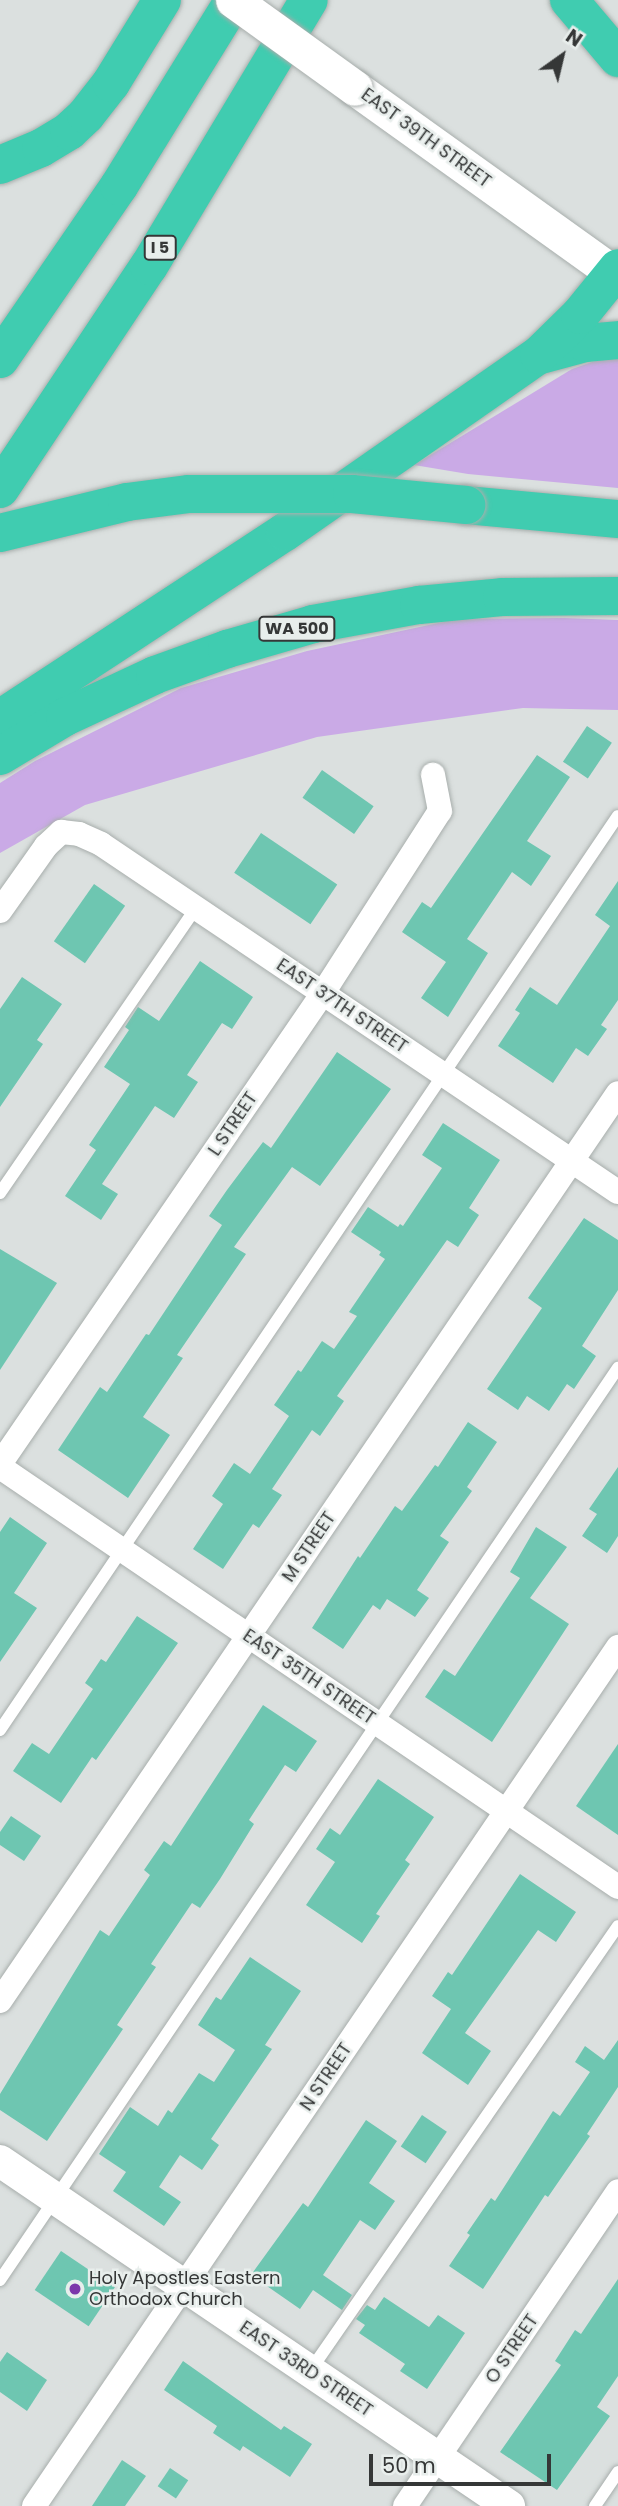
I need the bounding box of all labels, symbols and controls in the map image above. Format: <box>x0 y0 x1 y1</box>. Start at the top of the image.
north arrow <box>527 21 597 91</box>
text: N <box>561 23 587 53</box>
street label: EAST 39TH STREET <box>357 84 495 192</box>
road number: I 5 <box>142 236 178 260</box>
road number: WA 500 <box>257 616 337 642</box>
street label: EAST 37TH STREET <box>272 954 412 1058</box>
street label: L STREET <box>204 1088 262 1160</box>
street label: M STREET <box>278 1508 340 1586</box>
street label: EAST 35TH STREET <box>239 1625 379 1729</box>
street label: N STREET <box>296 2039 356 2115</box>
place label: Holy Apostles Eastern Orthodox Church <box>89 2268 281 2310</box>
marker: Holy Apostles Eastern Orthodox Church <box>67 2281 83 2297</box>
street label: O STREET <box>481 2310 543 2388</box>
street label: EAST 33RD STREET <box>235 2317 377 2421</box>
scale bar <box>373 2440 555 2484</box>
text: 50 m <box>382 2451 436 2480</box>

